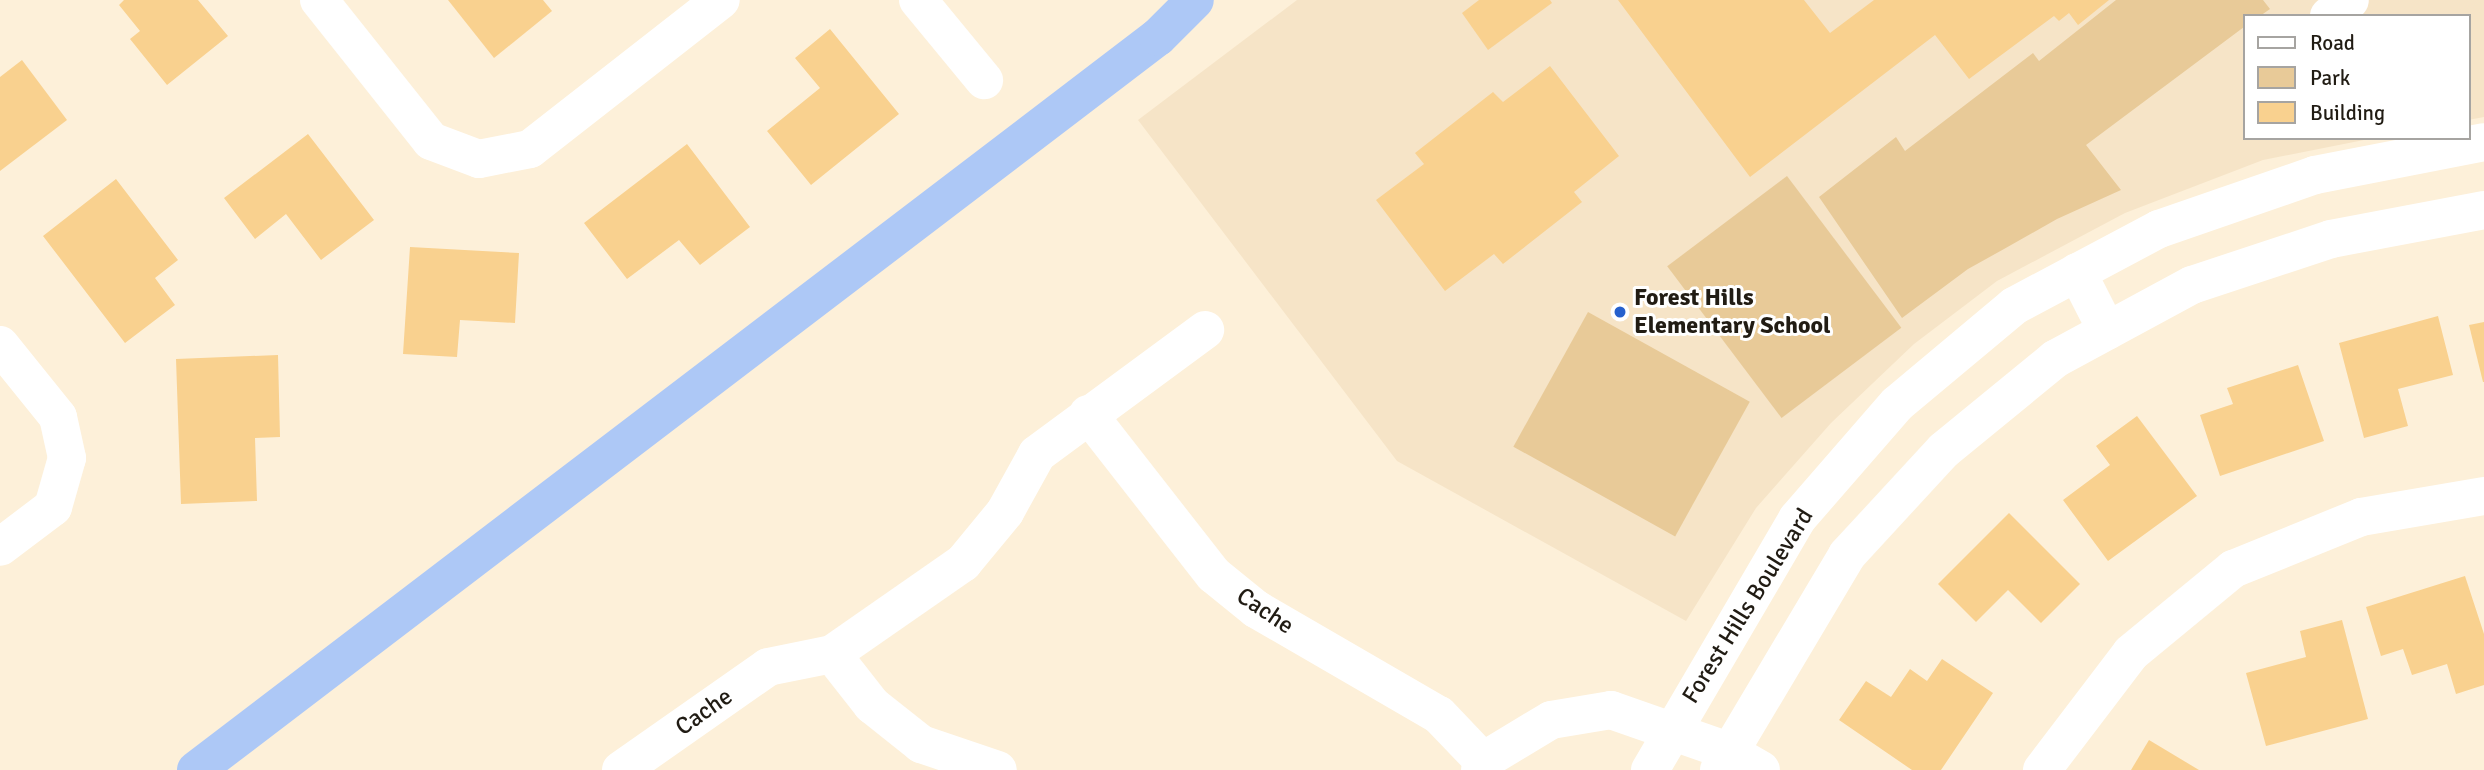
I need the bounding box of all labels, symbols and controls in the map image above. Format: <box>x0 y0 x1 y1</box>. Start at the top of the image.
legend <box>2242 14 2470 140</box>
text: Road <box>2310 30 2355 56</box>
text: Park <box>2310 65 2350 91</box>
text: Building <box>2310 100 2385 126</box>
place label: Forest Hills Elementary School <box>1634 284 1831 340</box>
marker: Forest Hills Elementary School <box>1612 304 1628 320</box>
street label: Forest Hills Boulevard <box>1676 503 1820 709</box>
street label: Cache <box>1231 582 1299 640</box>
street label: Cache <box>670 682 738 742</box>

